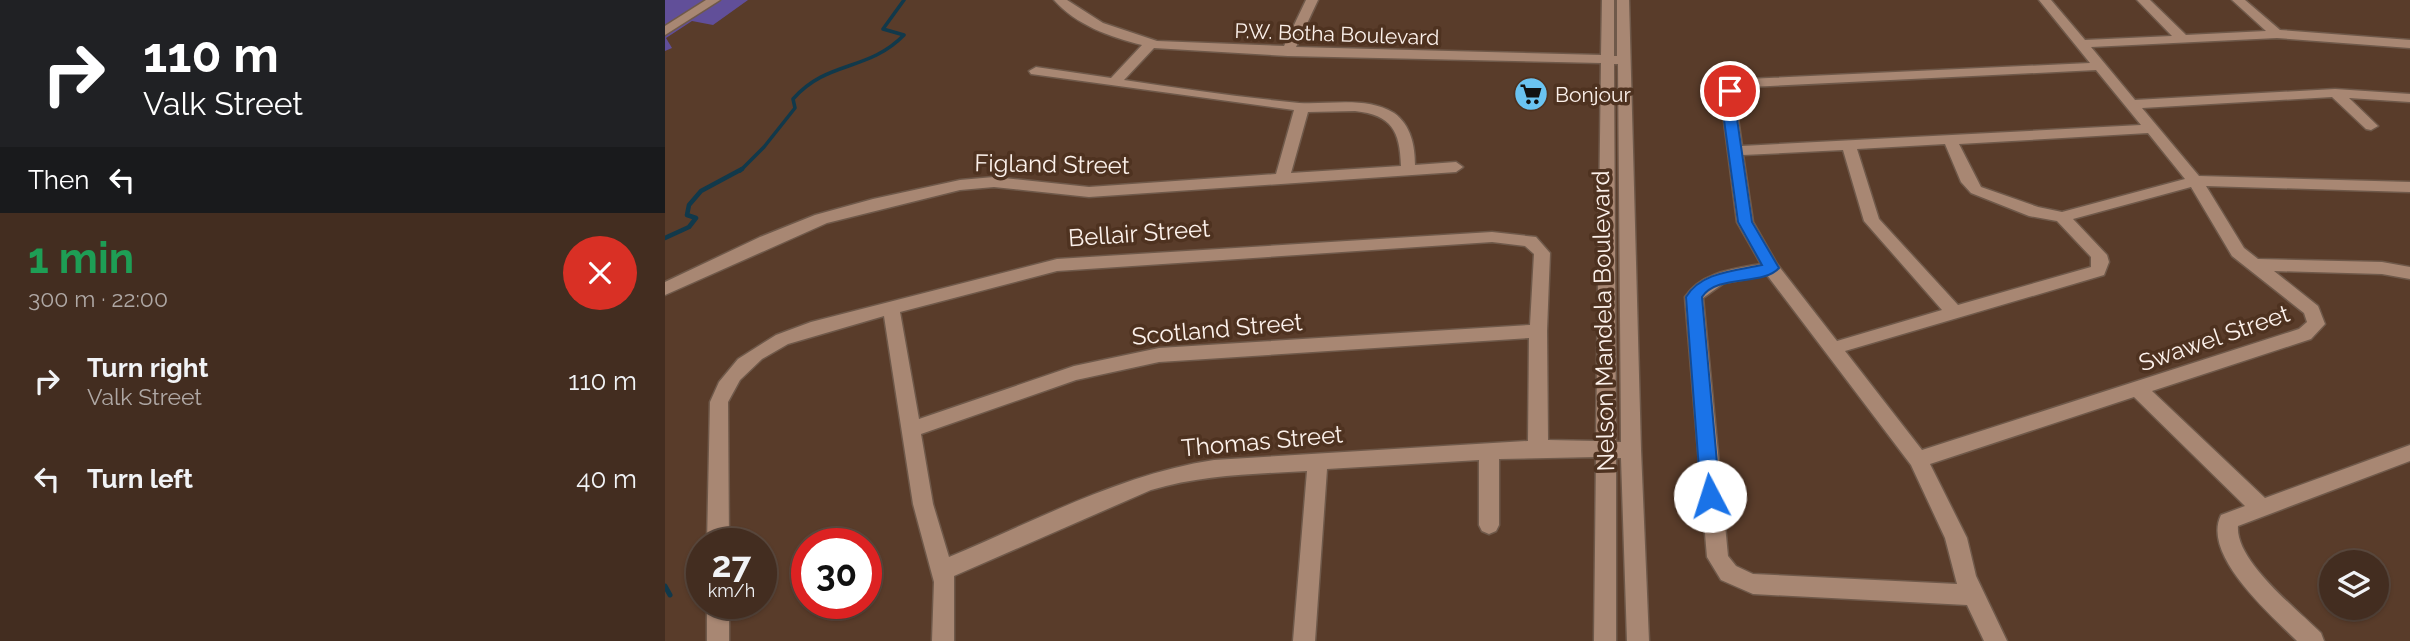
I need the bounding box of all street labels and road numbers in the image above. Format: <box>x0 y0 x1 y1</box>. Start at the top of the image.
street label: P.W. Botha Boulevard <box>1234 18 1440 50</box>
street label: Figland Street <box>974 148 1130 180</box>
street label: Nelson Mandela Boulevard <box>1586 170 1620 472</box>
street label: Bellair Street <box>1067 214 1211 252</box>
street label: Swawel Street <box>2135 299 2293 377</box>
street label: Scotland Street <box>1131 307 1303 351</box>
street label: Thomas Street <box>1180 419 1344 463</box>

